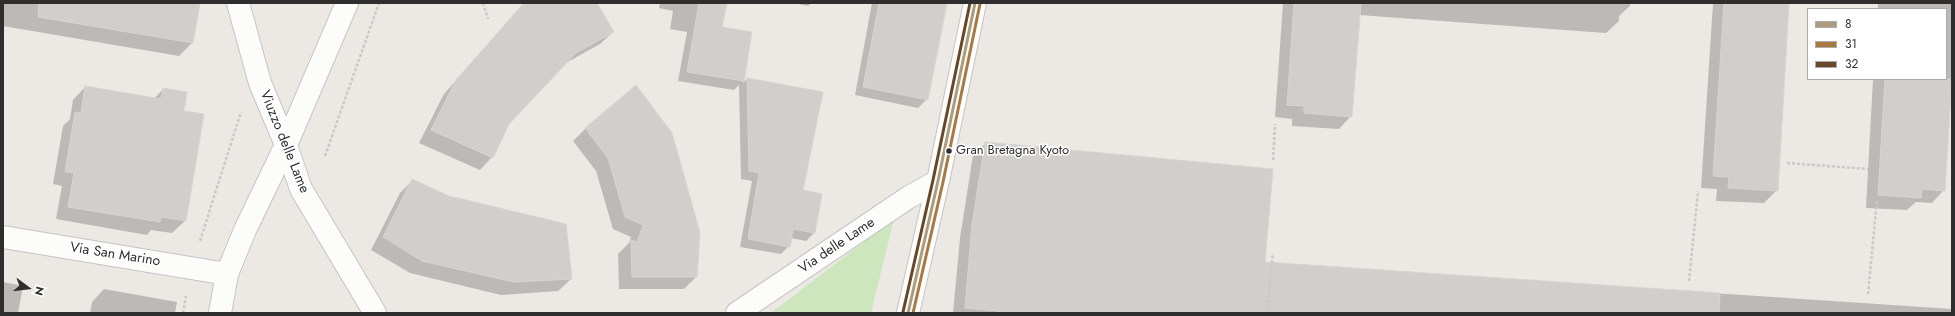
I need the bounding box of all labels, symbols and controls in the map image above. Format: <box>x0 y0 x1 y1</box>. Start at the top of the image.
legend <box>1807 8 1947 80</box>
text: 8 <box>1845 15 1852 33</box>
text: 31 <box>1845 35 1857 53</box>
text: 32 <box>1845 55 1858 73</box>
street label: Viuzzo delle Lame <box>256 88 312 196</box>
place label: Gran Bretagna Kyoto <box>956 143 1069 159</box>
marker: Gran Bretagna Kyoto <box>944 146 954 156</box>
street label: Via delle Lame <box>796 214 878 278</box>
street label: Via San Marino <box>69 240 161 270</box>
north arrow <box>8 268 48 308</box>
text: N <box>31 285 48 297</box>

